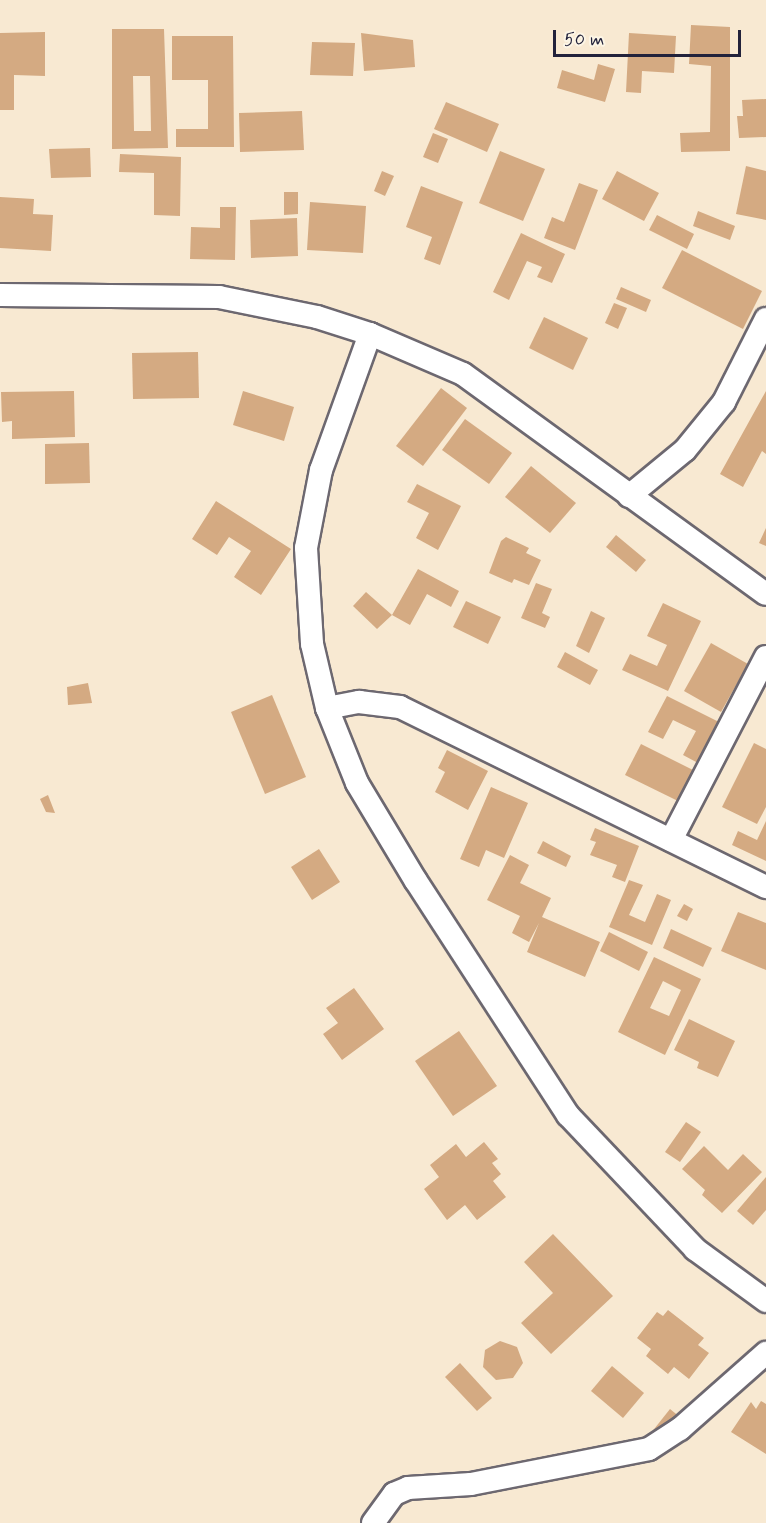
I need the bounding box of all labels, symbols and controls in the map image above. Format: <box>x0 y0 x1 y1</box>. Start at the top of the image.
scale bar <box>556 18 744 56</box>
text: 50 m <box>564 28 604 52</box>

